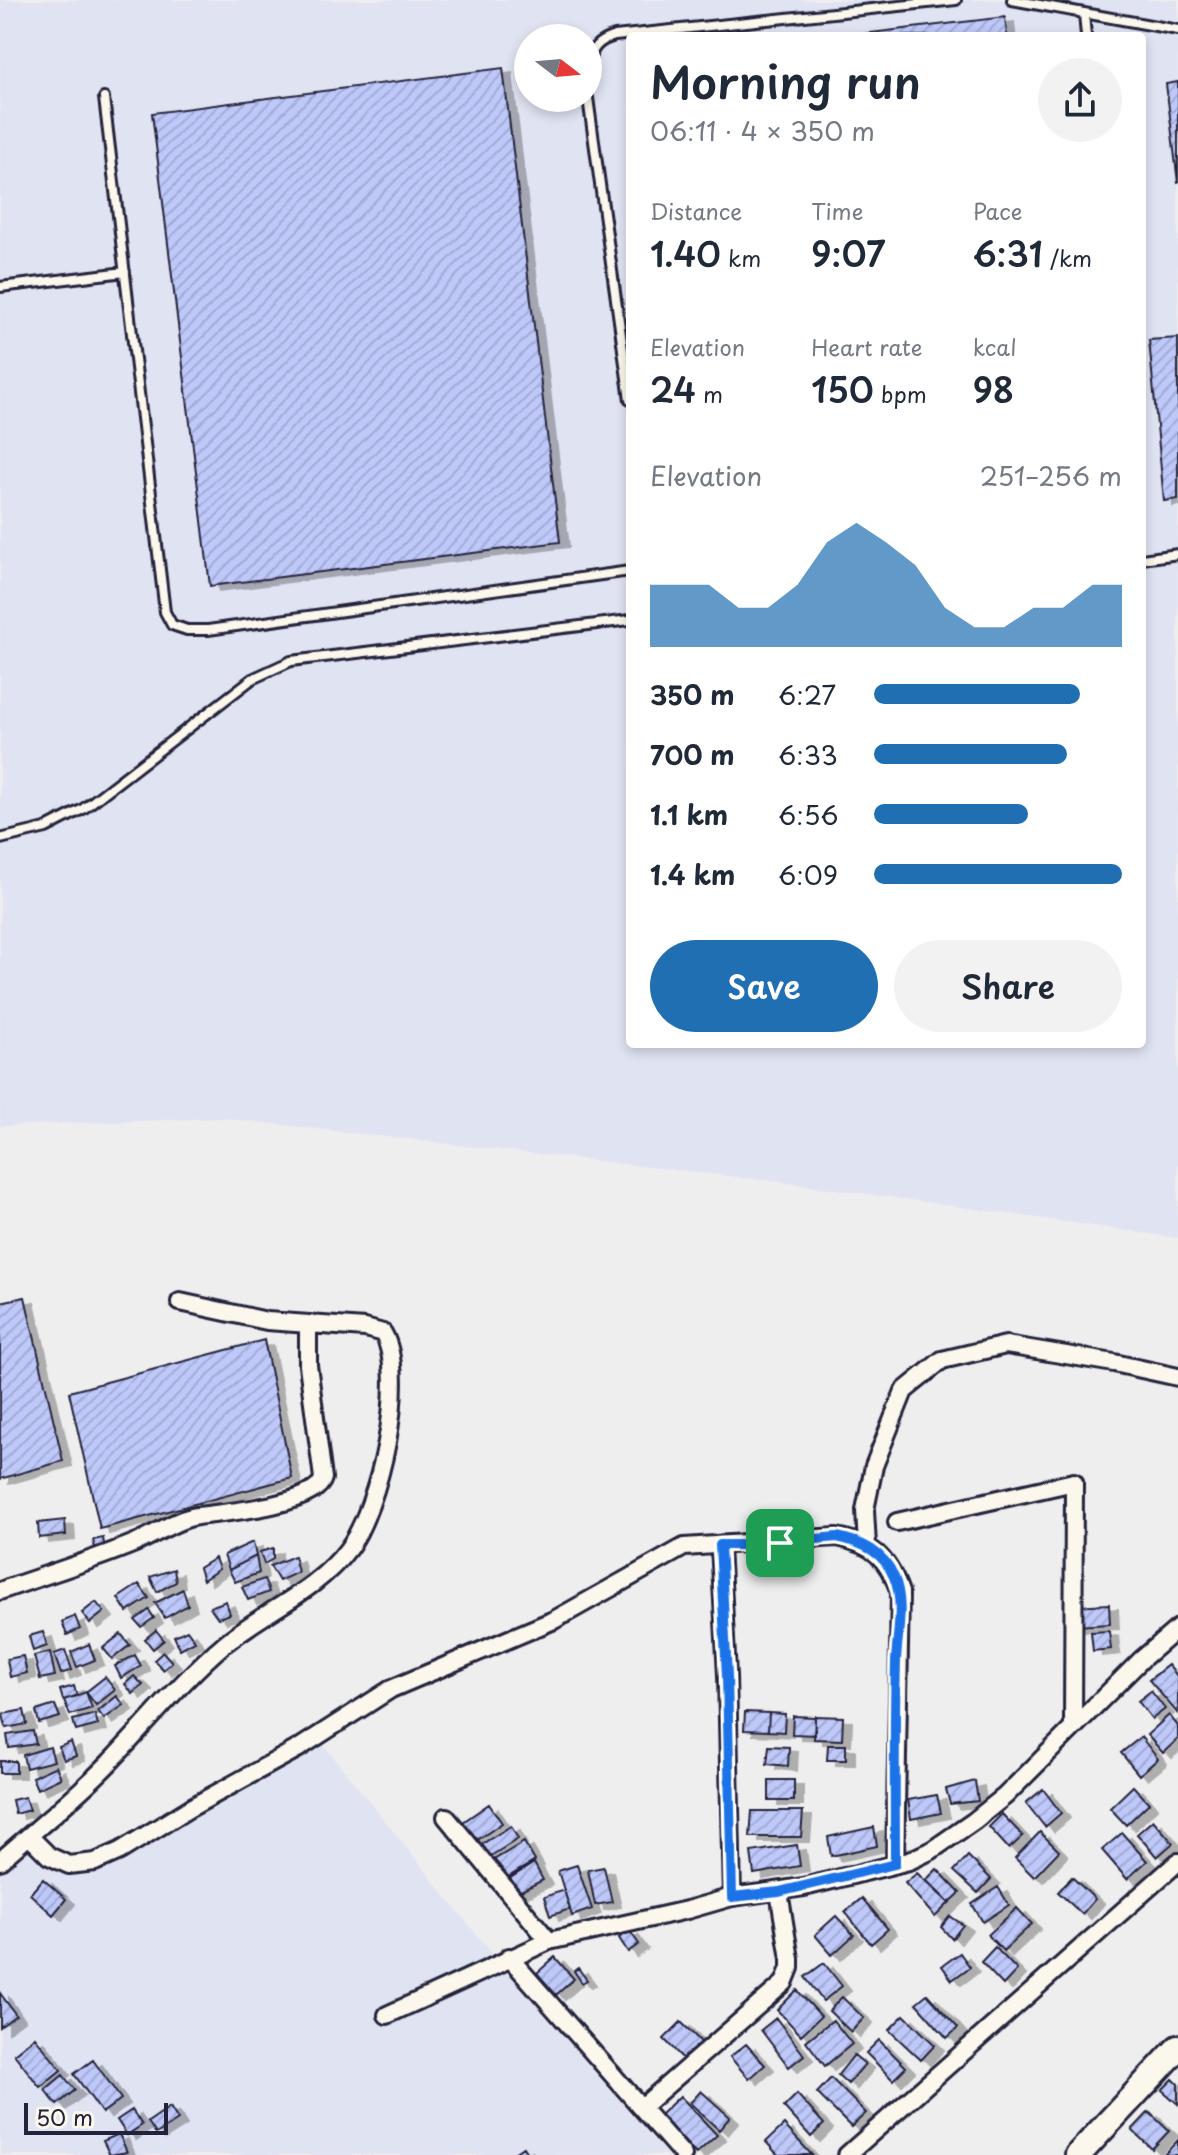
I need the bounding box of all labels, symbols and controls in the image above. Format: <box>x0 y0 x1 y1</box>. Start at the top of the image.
north arrow <box>514 24 602 112</box>
map controls <box>514 24 602 112</box>
text: Morning run <box>650 48 921 114</box>
button: share <box>1038 58 1122 142</box>
text: 06:11 · 4 × 350 m <box>650 111 875 150</box>
text: Distance <box>650 194 742 227</box>
text: Time <box>811 194 863 227</box>
text: Pace <box>973 194 1022 227</box>
text: 1.40 <box>650 227 721 279</box>
text: 9:07 <box>811 227 886 279</box>
text: 6:31 <box>973 227 1043 279</box>
text: km <box>721 241 761 274</box>
text: /km <box>1043 241 1092 274</box>
text: Elevation <box>650 330 745 363</box>
text: Heart rate <box>811 330 922 363</box>
text: kcal <box>973 330 1017 363</box>
text: 24 <box>650 363 696 415</box>
text: 150 <box>811 363 874 415</box>
text: 98 <box>973 363 1014 415</box>
text: m <box>696 377 723 410</box>
text: bpm <box>874 377 927 410</box>
text: Elevation <box>650 456 762 495</box>
text: 251–256 m <box>980 456 1122 495</box>
text: 350 m <box>650 675 734 714</box>
text: 6:27 <box>778 675 836 714</box>
text: 700 m <box>650 735 735 774</box>
text: 6:33 <box>778 735 838 774</box>
text: 1.1 km <box>650 795 728 834</box>
text: 6:56 <box>778 795 838 834</box>
text: 1.4 km <box>650 855 735 894</box>
text: 6:09 <box>778 855 838 894</box>
button: Save <box>650 940 878 1032</box>
button: Share <box>894 940 1122 1032</box>
pin <box>746 1509 814 1577</box>
icon: arrive <box>758 1521 802 1565</box>
scale bar <box>24 2099 168 2135</box>
text: 50 m <box>36 2100 93 2133</box>

